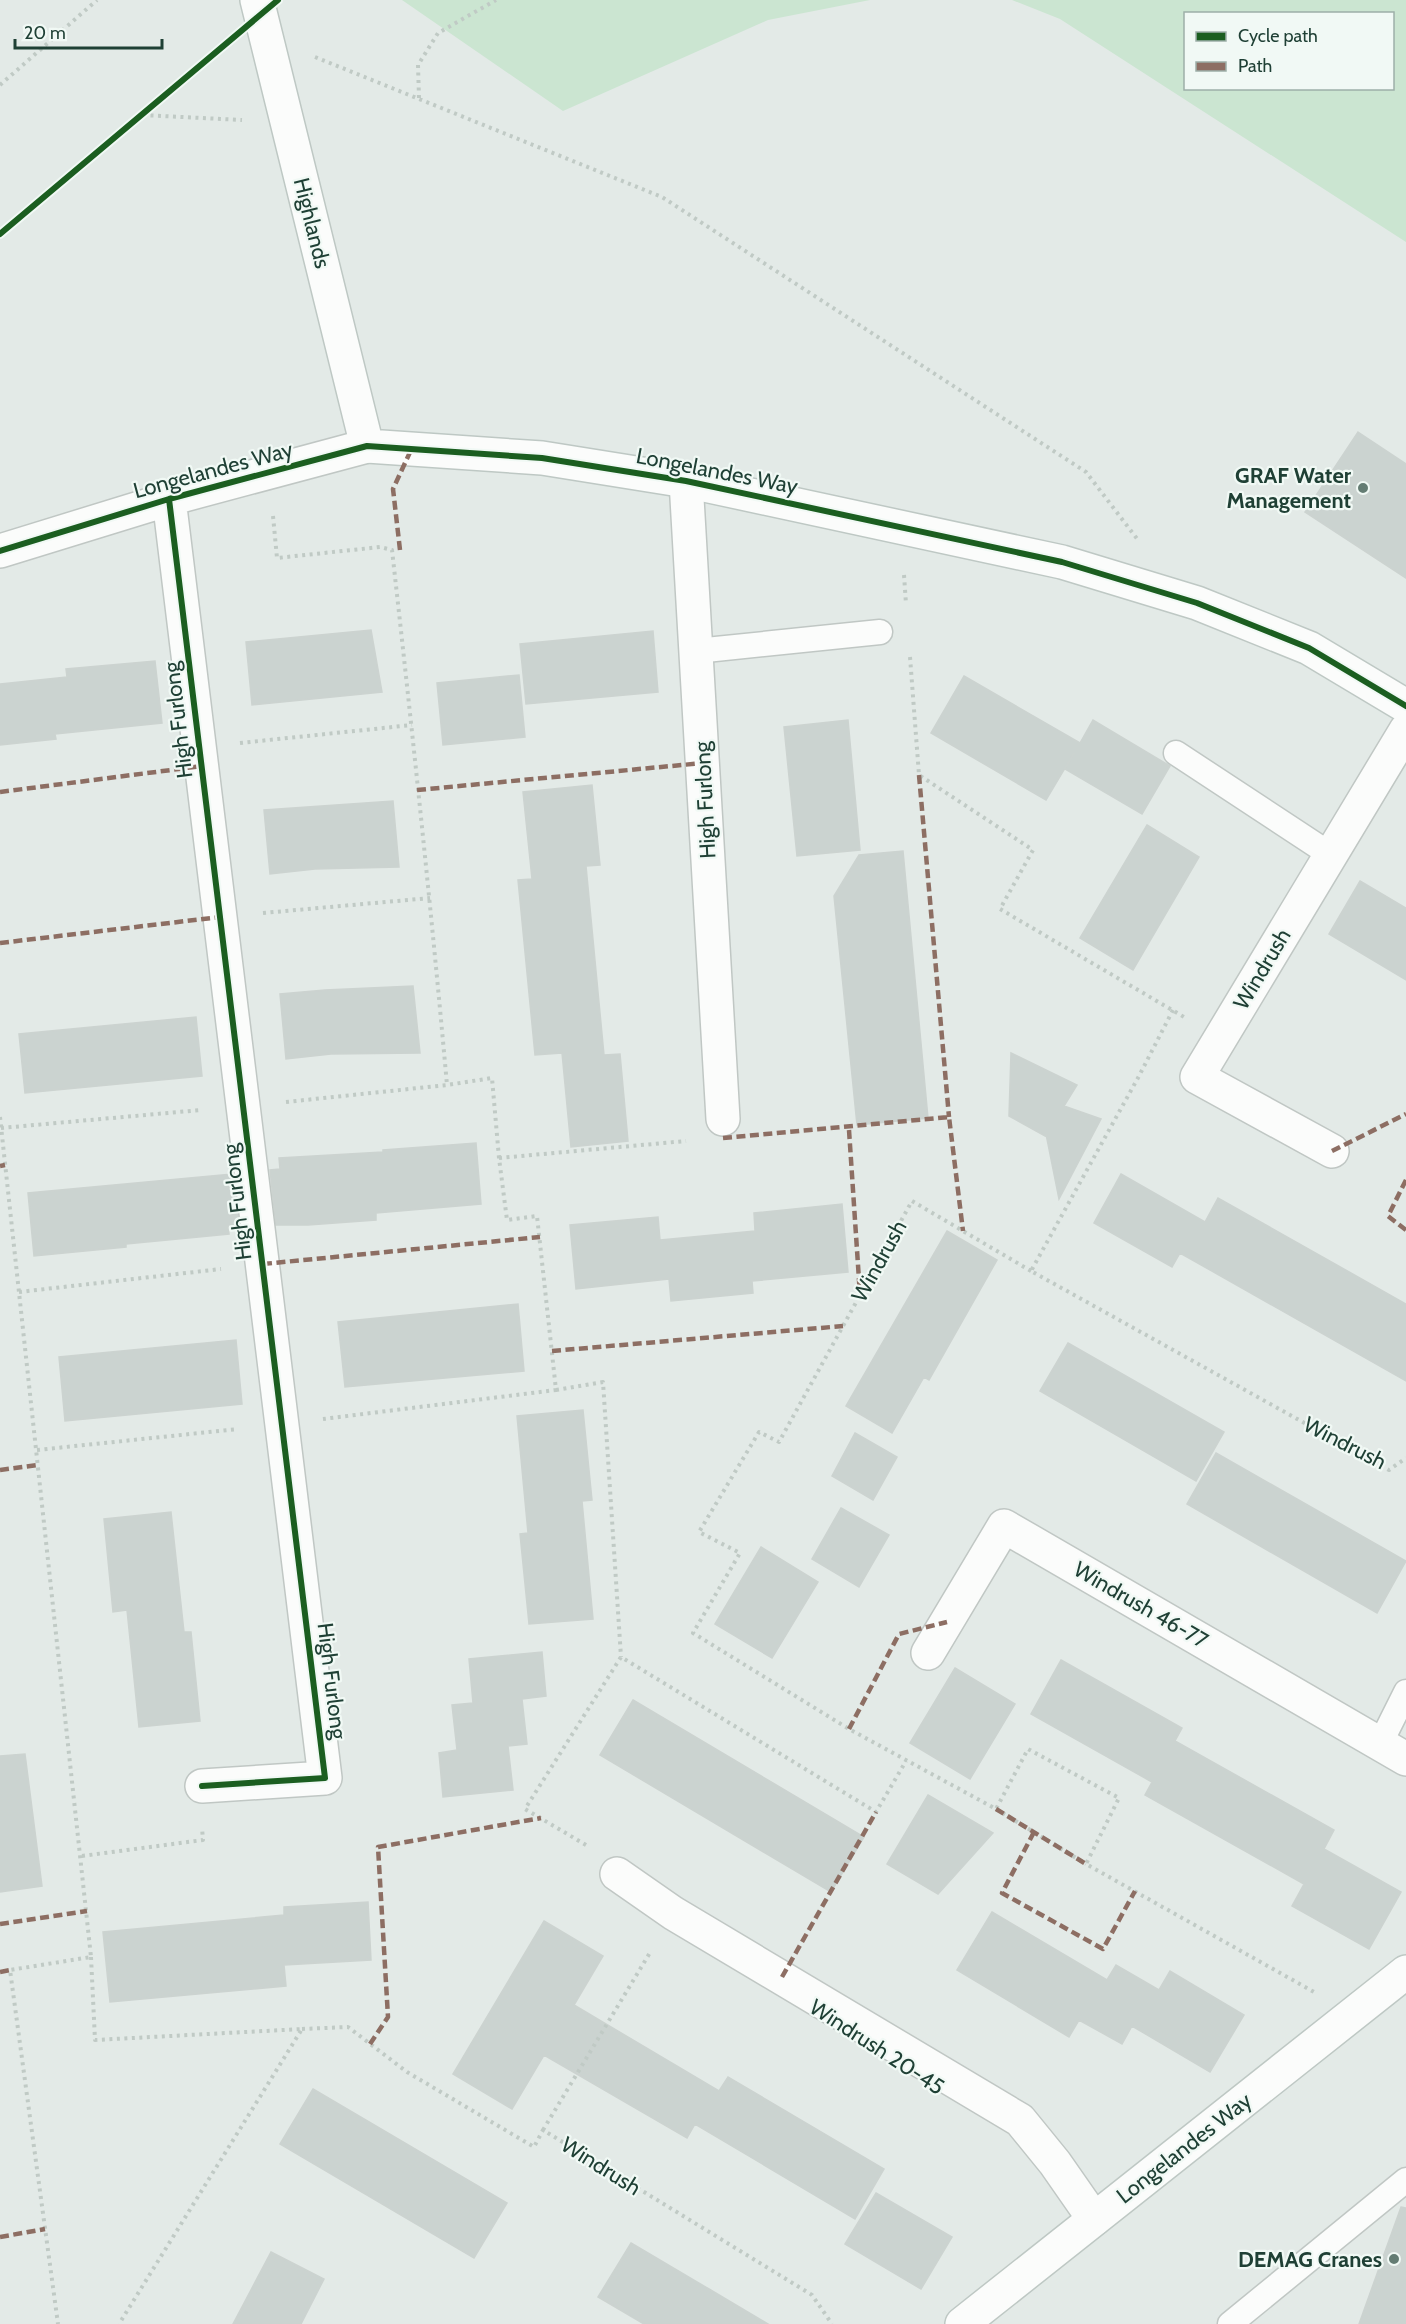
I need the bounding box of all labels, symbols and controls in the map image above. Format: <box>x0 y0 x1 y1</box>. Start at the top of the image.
scale bar <box>15 12 162 50</box>
legend <box>1184 12 1394 90</box>
text: 20 m <box>24 22 66 44</box>
text: Cycle path <box>1238 25 1318 47</box>
text: Path <box>1238 55 1272 77</box>
street label: Highlands <box>288 175 336 271</box>
street label: Longelandes Way <box>130 436 296 504</box>
street label: Longelandes Way <box>634 442 800 500</box>
place label: GRAF Water Management <box>1226 462 1352 514</box>
marker: GRAF Water Management <box>1356 481 1370 495</box>
street label: High Furlong <box>157 659 199 780</box>
street label: High Furlong <box>688 740 722 859</box>
street label: Windrush <box>1227 924 1297 1014</box>
street label: High Furlong <box>216 1141 258 1262</box>
street label: Windrush <box>846 1215 912 1307</box>
street label: Windrush <box>1299 1411 1391 1475</box>
street label: Windrush 46-77 <box>1069 1556 1213 1654</box>
street label: High Furlong <box>311 1621 353 1742</box>
street label: Windrush 20-45 <box>805 1993 949 2101</box>
street label: Longelandes Way <box>1111 2087 1257 2209</box>
street label: Windrush <box>556 2131 646 2201</box>
place label: DEMAG Cranes <box>1238 2246 1382 2273</box>
marker: DEMAG Cranes <box>1387 2252 1401 2266</box>

